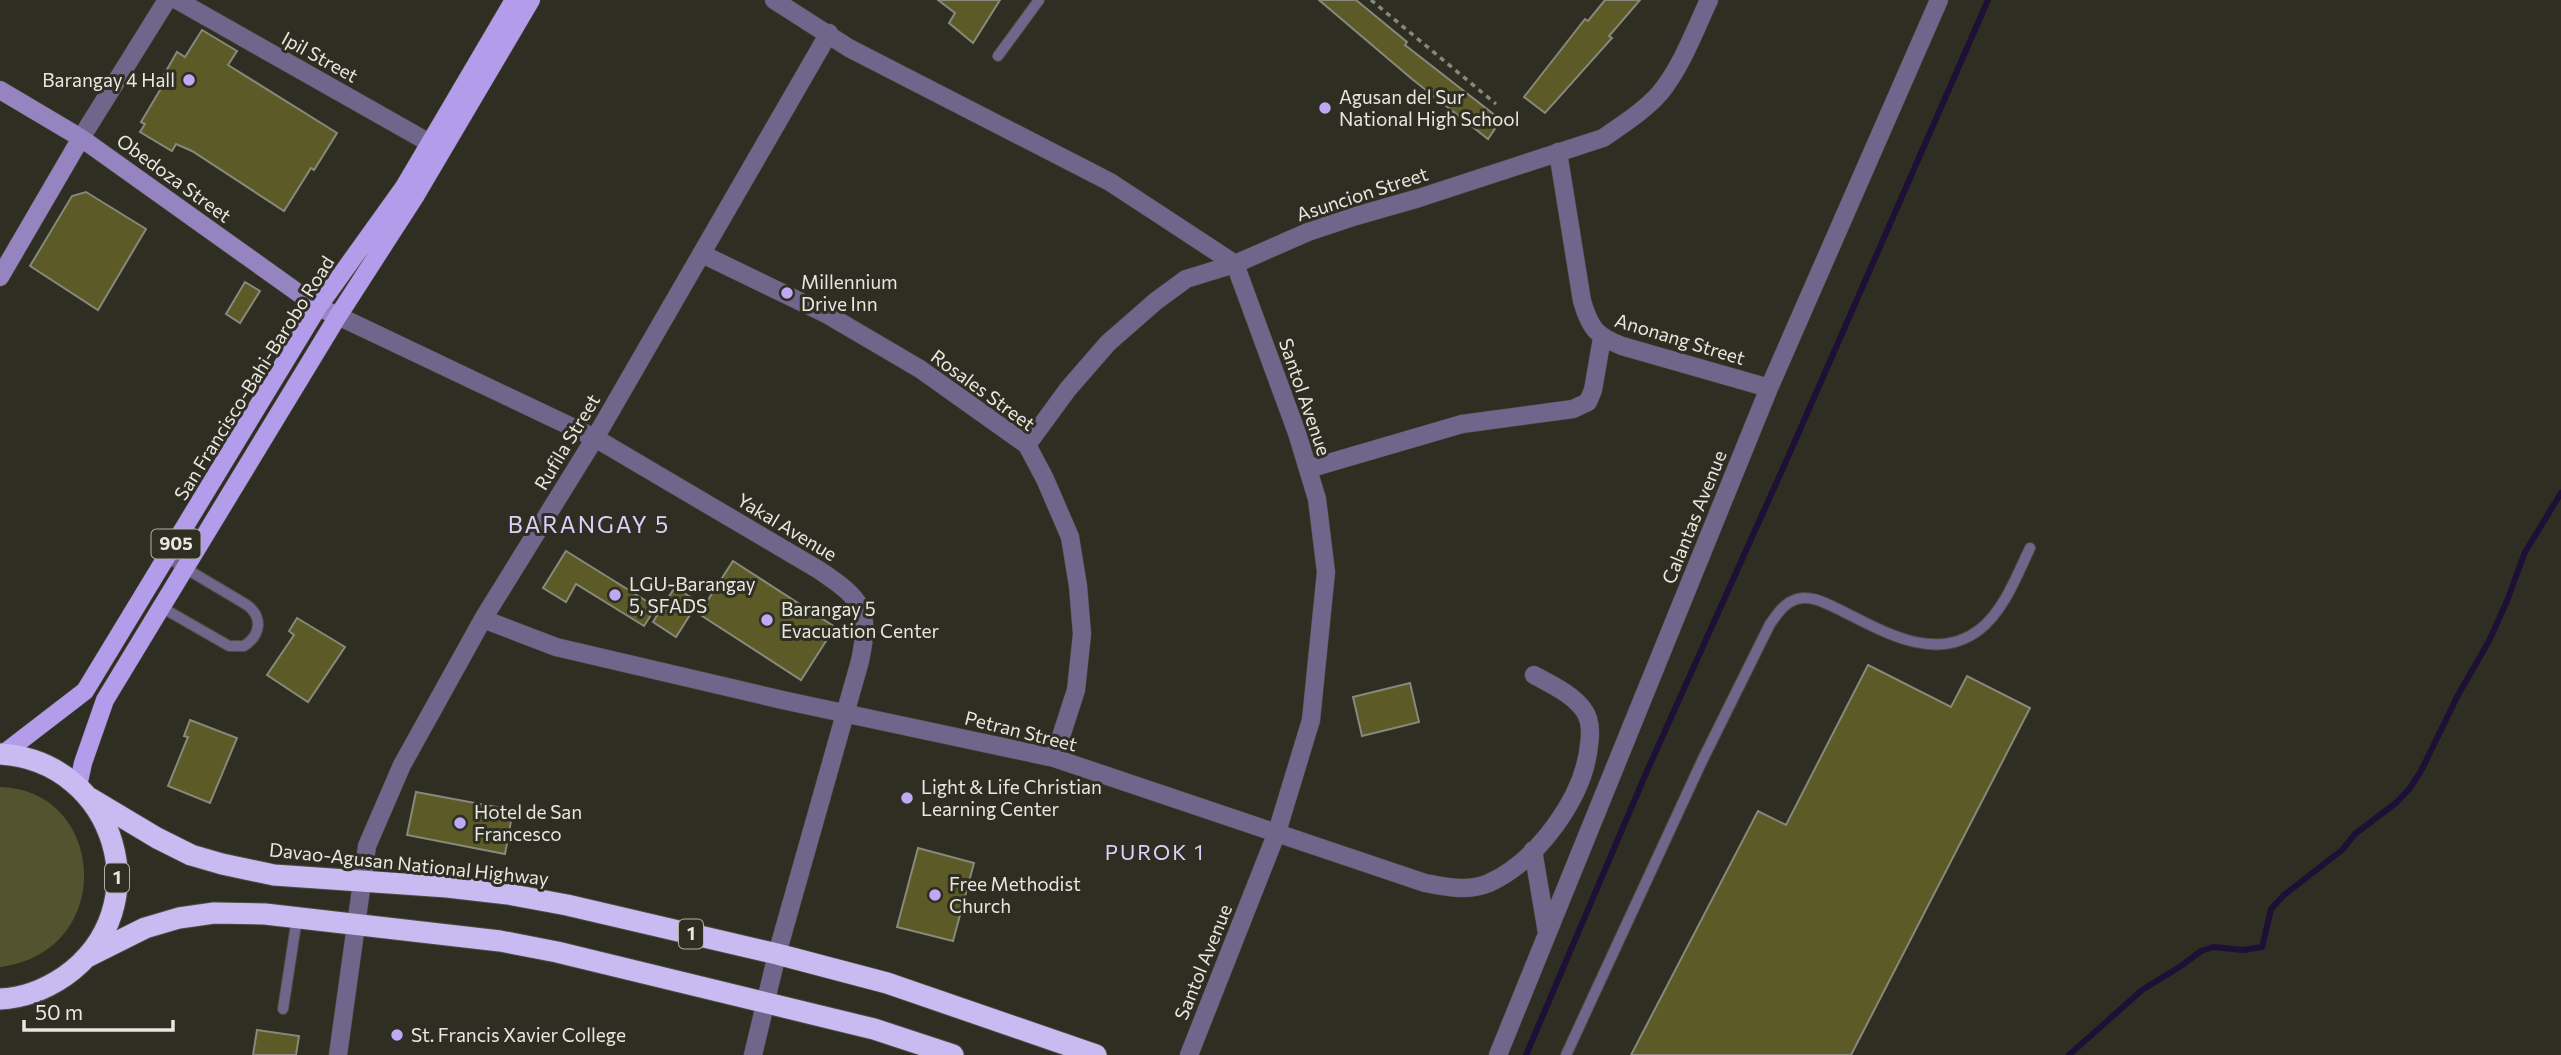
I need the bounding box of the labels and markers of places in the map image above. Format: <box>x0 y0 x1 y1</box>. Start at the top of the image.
place label: Barangay 4 Hall <box>42 68 175 91</box>
marker: Barangay 4 Hall <box>181 72 197 88</box>
place label: Agusan del Sur National High School <box>1339 85 1519 130</box>
marker: Agusan del Sur National High School <box>1317 100 1333 116</box>
place label: Millennium Drive Inn <box>801 270 898 315</box>
marker: Millennium Drive Inn <box>779 285 795 301</box>
place label: LGU-Barangay 5, SFADS <box>629 572 756 617</box>
marker: LGU-Barangay 5, SFADS <box>607 587 623 603</box>
place label: Barangay 5 Evacuation Center <box>781 597 940 642</box>
marker: Barangay 5 Evacuation Center <box>759 612 775 628</box>
place label: Light & Life Christian Learning Center <box>921 775 1102 820</box>
marker: Light & Life Christian Learning Center <box>899 790 915 806</box>
place label: Hotel de San Francesco <box>474 800 582 845</box>
marker: Hotel de San Francesco <box>452 815 468 831</box>
place label: Free Methodist Church <box>949 872 1081 917</box>
marker: Free Methodist Church <box>927 887 943 903</box>
place label: St. Francis Xavier College <box>411 1023 626 1046</box>
marker: St. Francis Xavier College <box>389 1027 405 1043</box>

